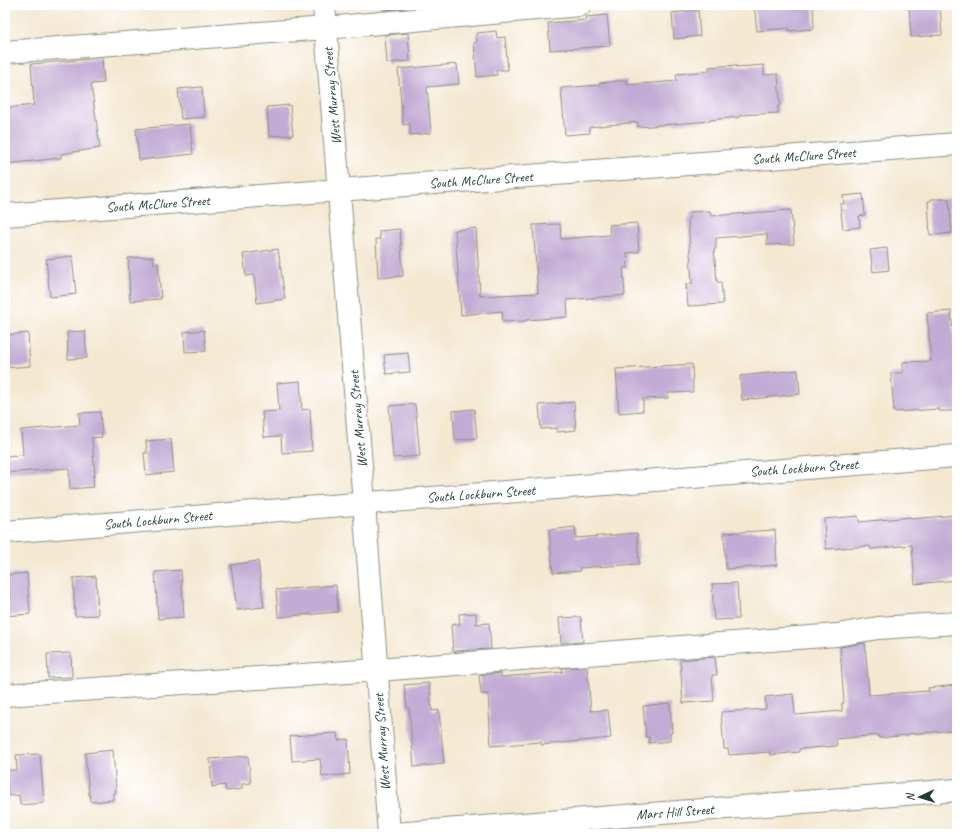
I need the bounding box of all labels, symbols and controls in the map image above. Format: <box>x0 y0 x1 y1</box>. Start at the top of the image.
street label: West Murray Street <box>319 46 345 145</box>
street label: South McClure Street <box>752 144 858 168</box>
street label: South McClure Street <box>429 168 535 192</box>
street label: South McClure Street <box>106 192 212 216</box>
street label: West Murray Street <box>345 369 371 468</box>
street label: South Lockburn Street <box>749 456 860 480</box>
street label: South Lockburn Street <box>426 482 537 506</box>
street label: South Lockburn Street <box>103 507 214 533</box>
street label: West Murray Street <box>370 692 394 791</box>
north arrow <box>900 777 940 817</box>
text: N <box>903 792 917 802</box>
street label: Mars Hill Street <box>636 801 716 823</box>

